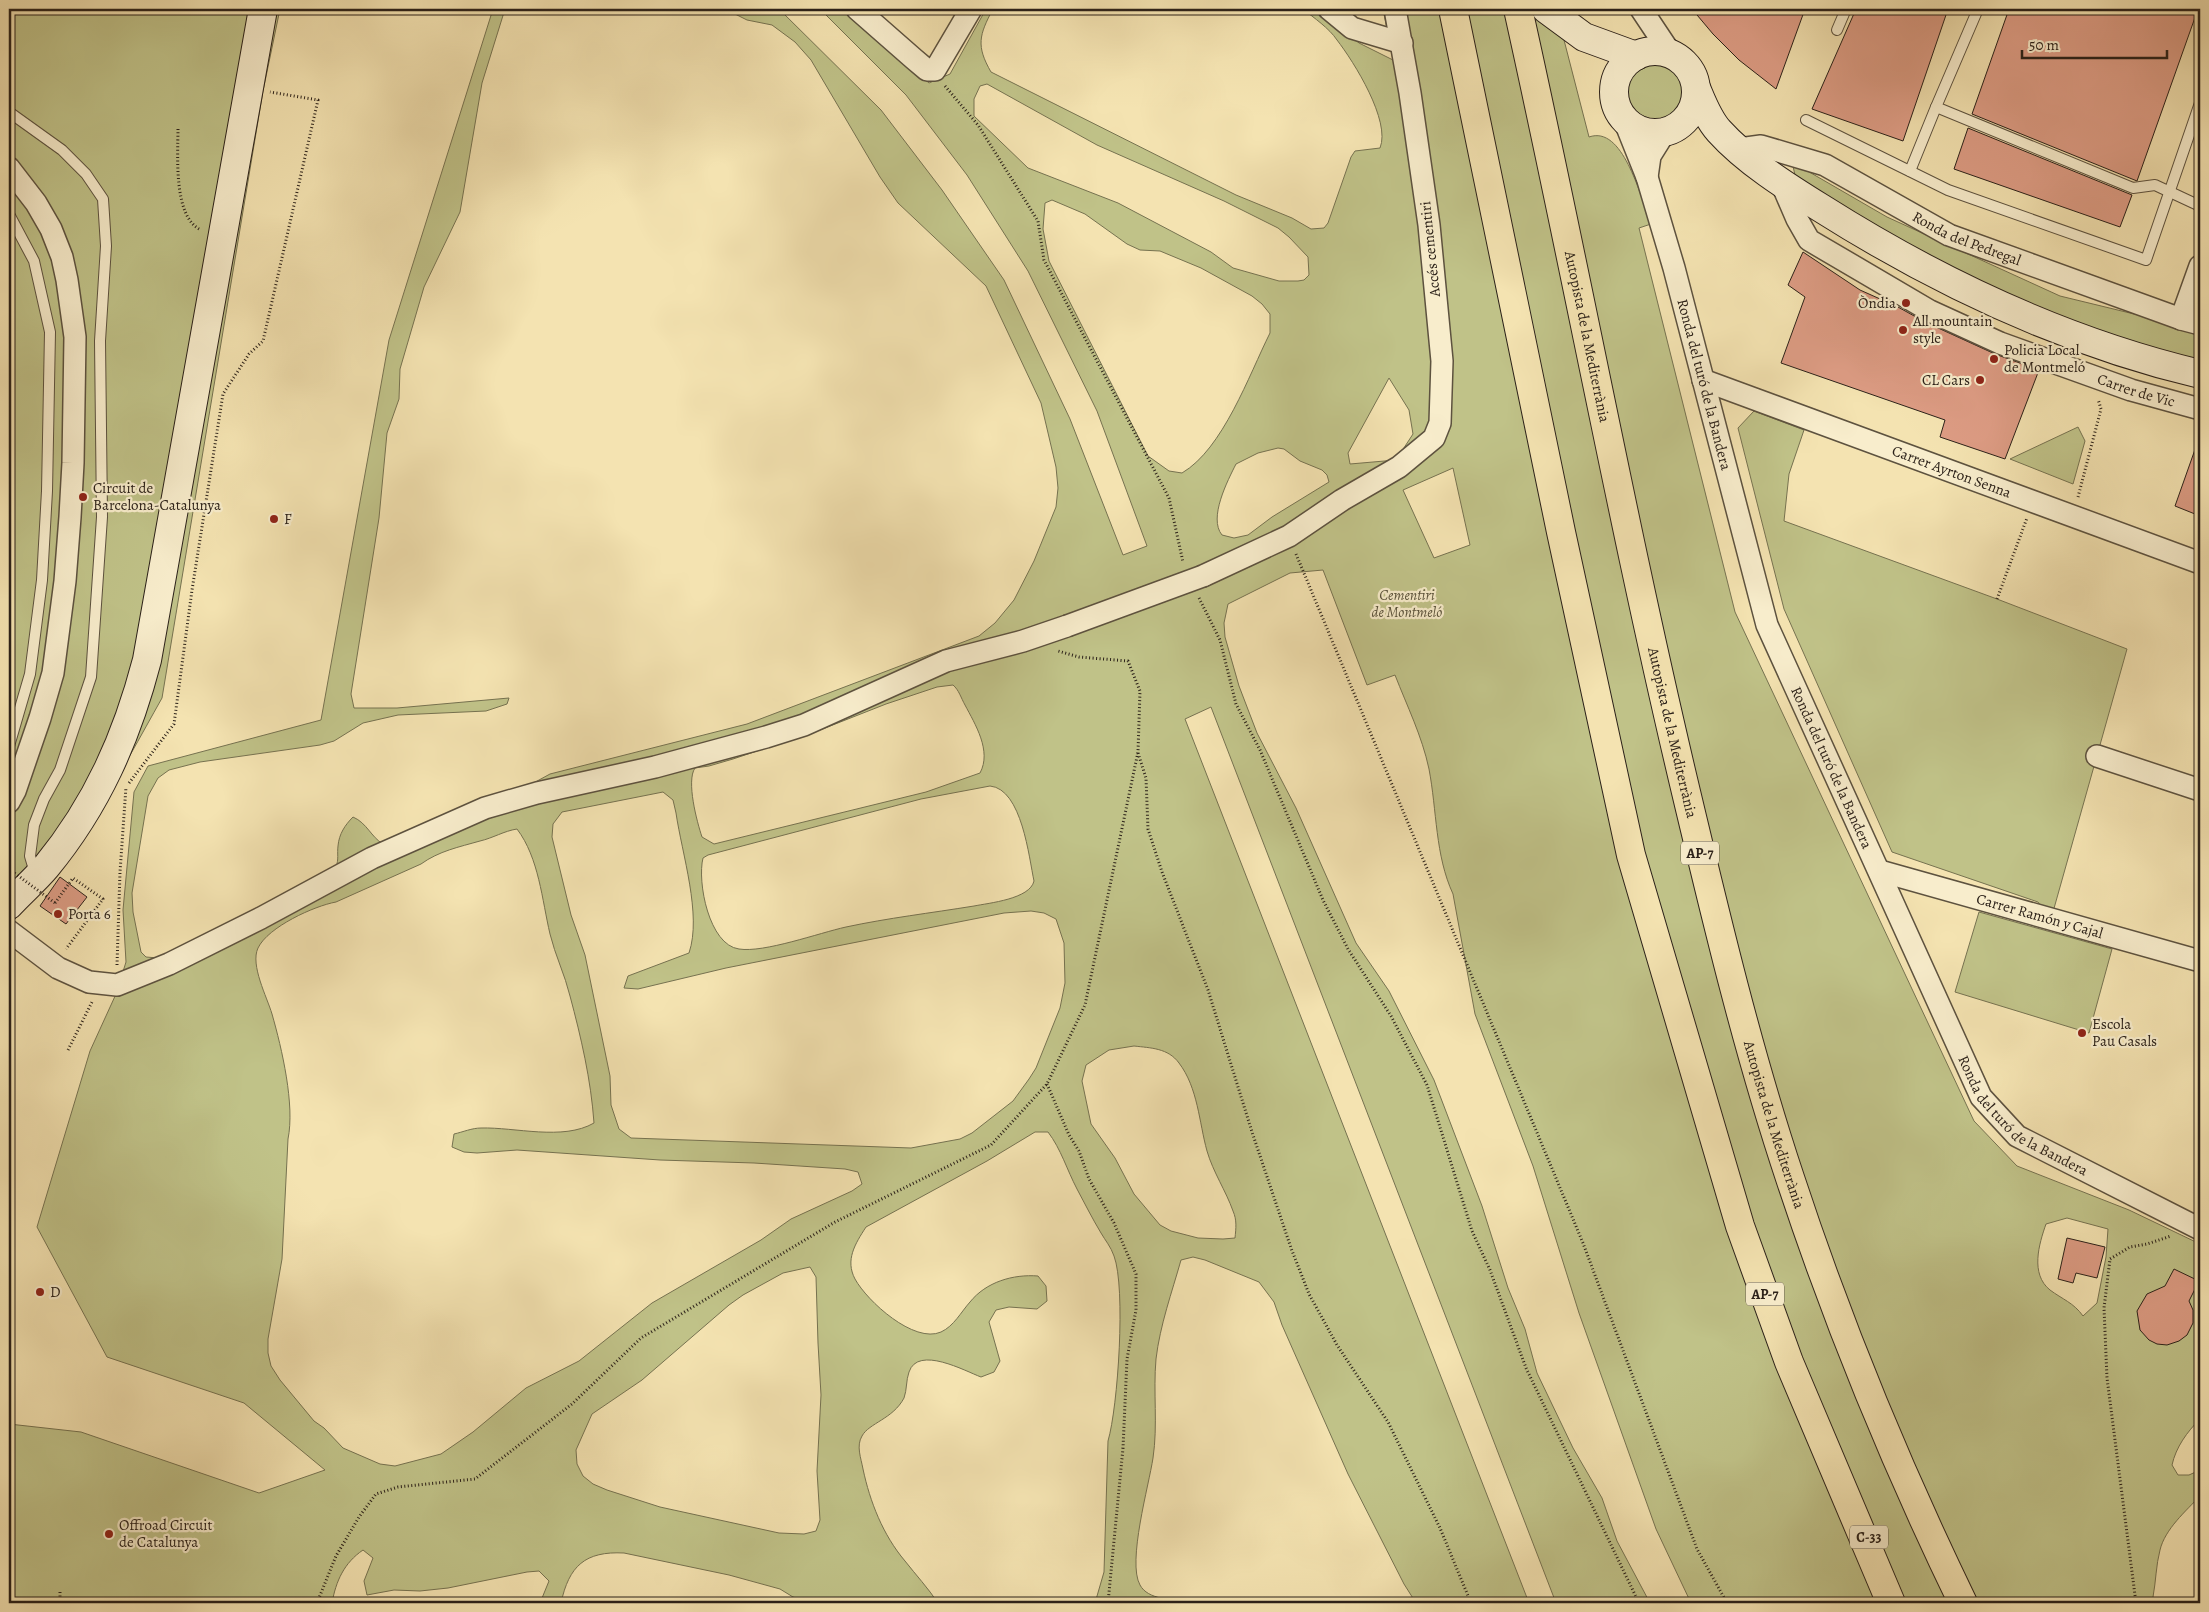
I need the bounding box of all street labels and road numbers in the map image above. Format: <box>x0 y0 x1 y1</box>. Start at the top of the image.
street label: Accés cementiri <box>1415 200 1445 299</box>
street label: Ronda del Pedregal <box>1909 206 2024 270</box>
street label: Autopista de la Mediterrània <box>1560 248 1615 424</box>
street label: Ronda del turó de la Bandera <box>1672 297 1736 472</box>
street label: Carrer de Vic <box>2095 369 2177 412</box>
street label: Carrer Ayrton Senna <box>1889 440 2014 503</box>
street label: Autopista de la Mediterrània <box>1643 644 1702 820</box>
street label: Ronda del turó de la Bandera <box>1786 683 1877 852</box>
road number: AP-7 <box>1681 841 1719 864</box>
street label: Carrer Ramón y Cajal <box>1974 889 2106 943</box>
street label: Autopista de la Mediterrània <box>1739 1038 1809 1211</box>
street label: Ronda del turó de la Bandera <box>1953 1052 2091 1180</box>
road number: AP-7 <box>1746 1282 1784 1306</box>
road number: C-33 <box>1850 1525 1888 1548</box>

